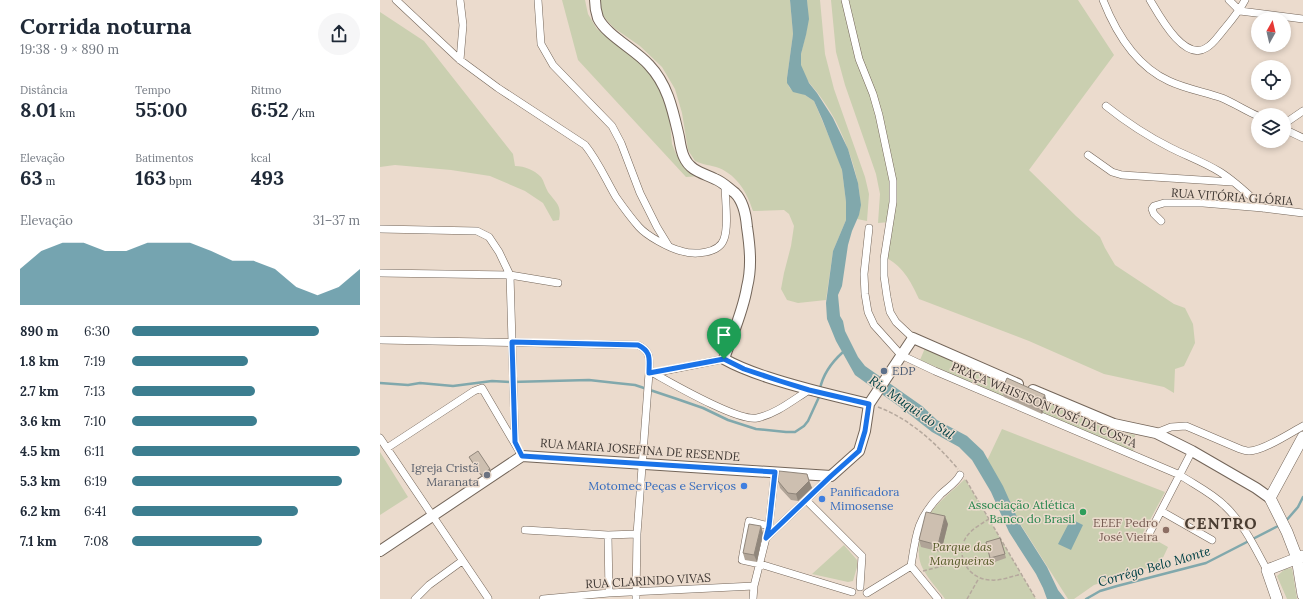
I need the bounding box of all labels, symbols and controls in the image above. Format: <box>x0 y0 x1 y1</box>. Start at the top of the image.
text: Corrida noturna <box>20 12 192 40</box>
north arrow <box>1251 12 1291 52</box>
map controls <box>1251 12 1291 148</box>
button: share <box>318 13 360 55</box>
text: 19:38 · 9 × 890 m <box>20 41 119 58</box>
button: locate <box>1251 60 1291 100</box>
text: Distância <box>20 83 68 97</box>
text: Tempo <box>135 83 171 97</box>
text: Ritmo <box>251 83 281 97</box>
text: 8.01 <box>20 97 57 122</box>
text: 55:00 <box>135 97 187 122</box>
text: 6:52 <box>251 97 289 122</box>
text: km <box>57 106 75 120</box>
text: /km <box>289 106 315 120</box>
button: layers <box>1251 108 1291 148</box>
text: Elevação <box>20 151 65 165</box>
text: Batimentos <box>135 151 193 165</box>
text: kcal <box>251 151 271 165</box>
text: 63 <box>20 165 43 190</box>
text: 163 <box>135 165 166 190</box>
text: 493 <box>251 165 284 190</box>
text: m <box>43 174 55 188</box>
text: bpm <box>166 174 192 188</box>
street label: RUA VITÓRIA GLÓRIA <box>1170 185 1294 208</box>
text: Elevação <box>20 212 73 229</box>
text: 31–37 m <box>313 212 360 229</box>
pin <box>707 318 741 359</box>
text: 890 m <box>20 323 59 340</box>
text: 6:30 <box>84 323 110 340</box>
icon: arrive <box>713 324 735 346</box>
text: 1.8 km <box>20 353 59 370</box>
text: 7:19 <box>84 353 106 370</box>
street label: PRAÇA WHISTSON JOSÉ DA COSTA <box>949 358 1140 451</box>
place label: EDP <box>892 363 916 378</box>
marker: EDP <box>879 366 889 376</box>
water label: Rio Muqui do Sul <box>866 372 958 443</box>
text: 2.7 km <box>20 383 59 400</box>
text: 7:13 <box>84 383 105 400</box>
text: 3.6 km <box>20 413 61 430</box>
text: 7:10 <box>84 413 106 430</box>
street label: RUA MARIA JOSEFINA DE RESENDE <box>540 435 741 464</box>
text: 4.5 km <box>20 443 60 460</box>
text: 6:11 <box>84 443 104 460</box>
place label: Igreja Cristã Maranata <box>411 460 479 489</box>
marker: Igreja Cristã Maranata <box>482 470 492 480</box>
text: 5.3 km <box>20 473 60 490</box>
text: 6:19 <box>84 473 107 490</box>
place label: Motomec Peças e Serviços <box>588 478 736 493</box>
marker: Motomec Peças e Serviços <box>739 481 749 491</box>
place label: Panificadora Mimosense <box>830 484 900 513</box>
marker: Panificadora Mimosense <box>817 494 827 504</box>
place label: Associação Atlética Banco do Brasil <box>967 497 1075 526</box>
text: 6.2 km <box>20 503 61 520</box>
text: 6:41 <box>84 503 107 520</box>
marker: Associação Atlética Banco do Brasil <box>1078 507 1088 517</box>
district label: CENTRO <box>1185 513 1257 533</box>
place label: EEEF Pedro José Vieira <box>1093 515 1158 544</box>
marker: EEEF Pedro José Vieira <box>1161 525 1171 535</box>
text: 7.1 km <box>20 533 57 550</box>
text: 7:08 <box>84 533 109 550</box>
park label: Parque das Mangueiras <box>930 539 994 568</box>
water label: Corrégo Belo Monte <box>1096 542 1212 591</box>
street label: RUA CLARINDO VIVAS <box>585 570 711 591</box>

